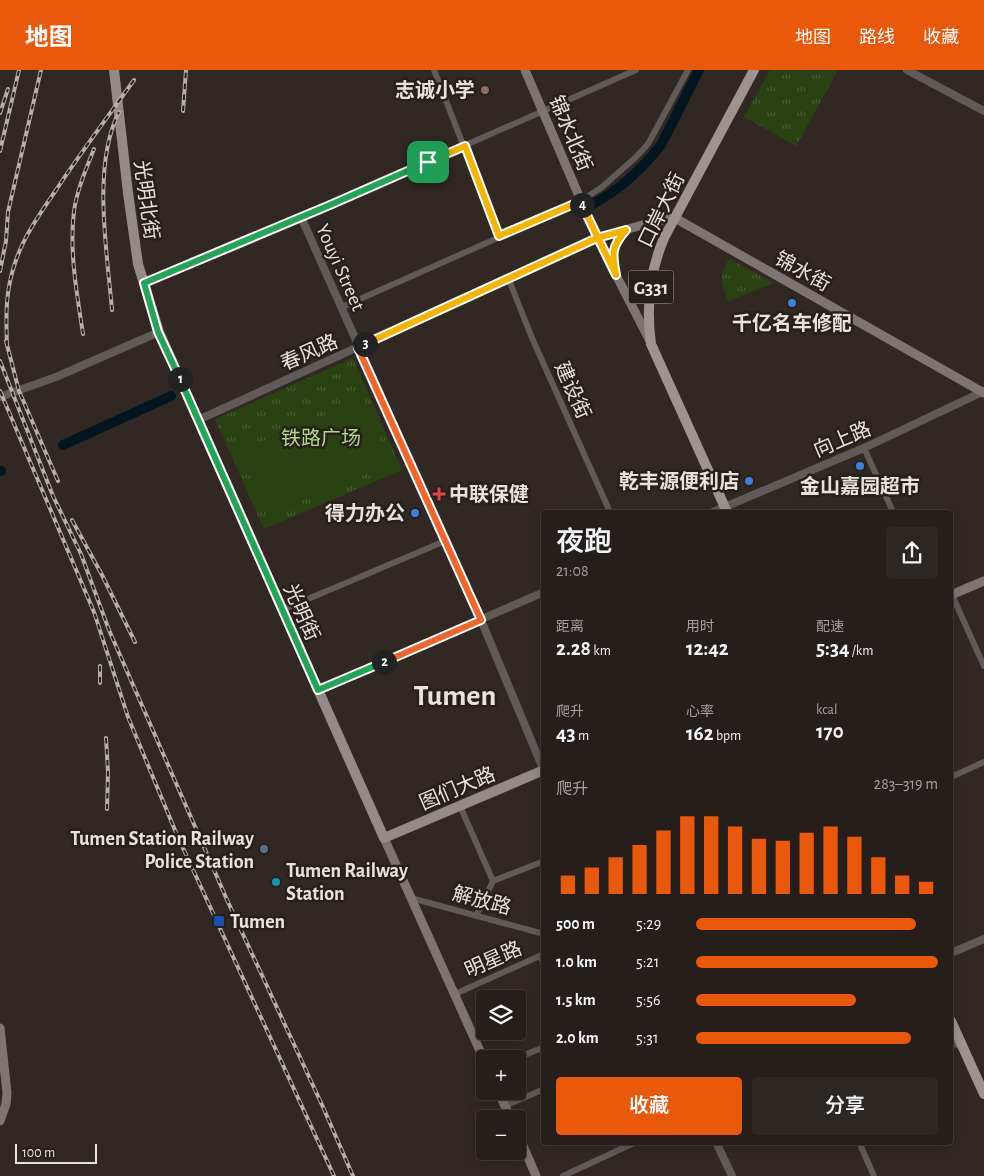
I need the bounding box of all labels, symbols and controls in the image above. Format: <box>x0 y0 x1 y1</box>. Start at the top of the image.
text: 地图 <box>25 26 73 50</box>
text: 地图 <box>795 29 831 47</box>
text: 路线 <box>859 29 895 47</box>
text: 收藏 <box>923 29 959 47</box>
place label: 志诚小学 <box>395 79 475 101</box>
marker: 志诚小学 <box>479 84 491 96</box>
street label: 锦水北街 <box>545 92 596 174</box>
pin <box>407 141 449 183</box>
icon: arrive <box>414 148 442 176</box>
street label: 光明北街 <box>131 159 162 241</box>
street label: 口岸大街 <box>634 169 688 251</box>
pin: 4 <box>570 192 594 218</box>
text: 4 <box>579 198 586 212</box>
street label: Youyi Street <box>312 221 368 314</box>
street label: 锦水街 <box>771 248 834 295</box>
road number: G331 <box>628 270 674 303</box>
marker: 千亿名车修配 <box>786 297 798 309</box>
place label: 千亿名车修配 <box>732 312 852 334</box>
street label: 春风路 <box>278 331 341 374</box>
pin: 3 <box>352 332 378 356</box>
text: 3 <box>362 337 369 351</box>
street label: 建设街 <box>551 359 594 422</box>
pin: 1 <box>168 366 192 392</box>
text: 1 <box>178 372 183 386</box>
street label: 向上路 <box>810 418 874 461</box>
park label: 铁路广场 <box>281 428 361 449</box>
marker: 金山嘉园超市 <box>854 460 866 472</box>
place label: 乾丰源便利店 <box>619 470 739 492</box>
marker: 乾丰源便利店 <box>743 475 755 487</box>
place label: 金山嘉园超市 <box>800 475 920 497</box>
place label: 中联保健 <box>449 483 529 505</box>
marker: 中联保健 <box>433 488 445 500</box>
place label: 得力办公 <box>325 503 405 524</box>
marker: 得力办公 <box>409 507 421 519</box>
button: share <box>886 527 938 579</box>
text: 夜跑 <box>556 529 612 557</box>
text: 21:08 <box>556 563 588 579</box>
street label: 光明街 <box>280 581 323 644</box>
text: 距离 <box>556 620 584 634</box>
text: 用时 <box>686 620 714 634</box>
text: 配速 <box>816 620 844 634</box>
text: 2.28 <box>556 638 591 659</box>
text: 12:42 <box>686 638 729 659</box>
text: 5:34 <box>816 638 850 659</box>
text: km <box>591 644 611 658</box>
text: /km <box>850 644 873 658</box>
pin: 2 <box>372 650 396 674</box>
text: 2 <box>381 655 388 669</box>
district label: Tumen <box>414 681 496 711</box>
text: kcal <box>816 703 837 717</box>
text: 爬升 <box>556 705 584 719</box>
text: 心率 <box>686 705 714 719</box>
text: 170 <box>816 721 844 742</box>
text: 43 <box>556 723 576 744</box>
text: 162 <box>686 723 714 744</box>
text: m <box>576 729 589 743</box>
text: bpm <box>714 729 741 743</box>
street label: 图们大路 <box>416 763 498 814</box>
text: 283–319 m <box>874 776 938 792</box>
text: 爬升 <box>556 781 588 797</box>
place label: Tumen Station Railway Police Station <box>70 829 254 872</box>
marker: Tumen Station Railway Police Station <box>258 843 270 855</box>
place label: Tumen Railway Station <box>286 861 408 904</box>
marker: Tumen Railway Station <box>270 876 282 888</box>
street label: 解放路 <box>450 883 514 918</box>
place label: Tumen <box>230 912 285 932</box>
marker: Tumen <box>212 914 226 928</box>
text: 500 m <box>556 916 595 932</box>
text: 5:29 <box>636 916 661 932</box>
street label: 明星路 <box>462 938 525 981</box>
text: 1.0 km <box>556 954 597 970</box>
text: 5:21 <box>636 954 659 970</box>
map controls <box>476 990 526 1160</box>
button: layers <box>476 990 526 1040</box>
text: 1.5 km <box>556 992 596 1008</box>
text: 5:56 <box>636 992 661 1008</box>
text: 2.0 km <box>556 1030 599 1046</box>
text: 5:31 <box>636 1030 658 1046</box>
button: + <box>476 1050 526 1100</box>
button: 收藏 <box>556 1077 742 1135</box>
button: 分享 <box>752 1077 938 1135</box>
button: − <box>476 1110 526 1160</box>
scale bar <box>15 1141 98 1164</box>
text: 100 m <box>22 1146 55 1160</box>

